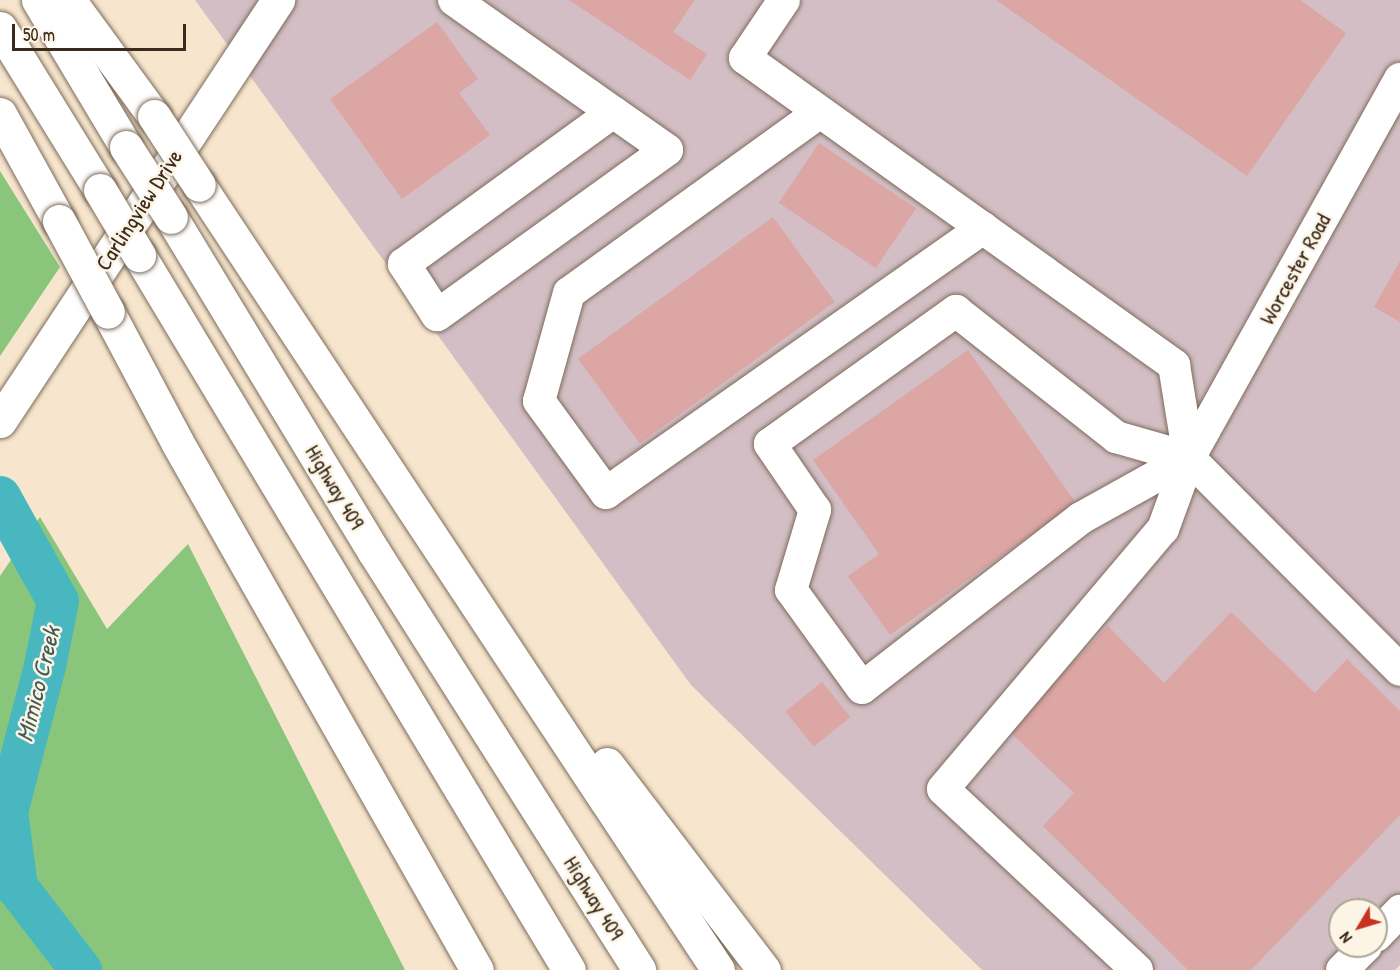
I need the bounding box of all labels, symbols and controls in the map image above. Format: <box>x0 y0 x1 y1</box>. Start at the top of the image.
scale bar <box>15 12 189 50</box>
text: 50 m <box>23 22 55 47</box>
street label: Carlingview Drive <box>90 145 188 275</box>
street label: Worcester Road <box>1254 209 1336 329</box>
street label: Highway 409 <box>300 440 370 534</box>
water label: Mimico Creek <box>10 624 66 744</box>
street label: Highway 409 <box>558 851 630 945</box>
north arrow <box>1328 898 1388 958</box>
text: N <box>1334 928 1357 948</box>

